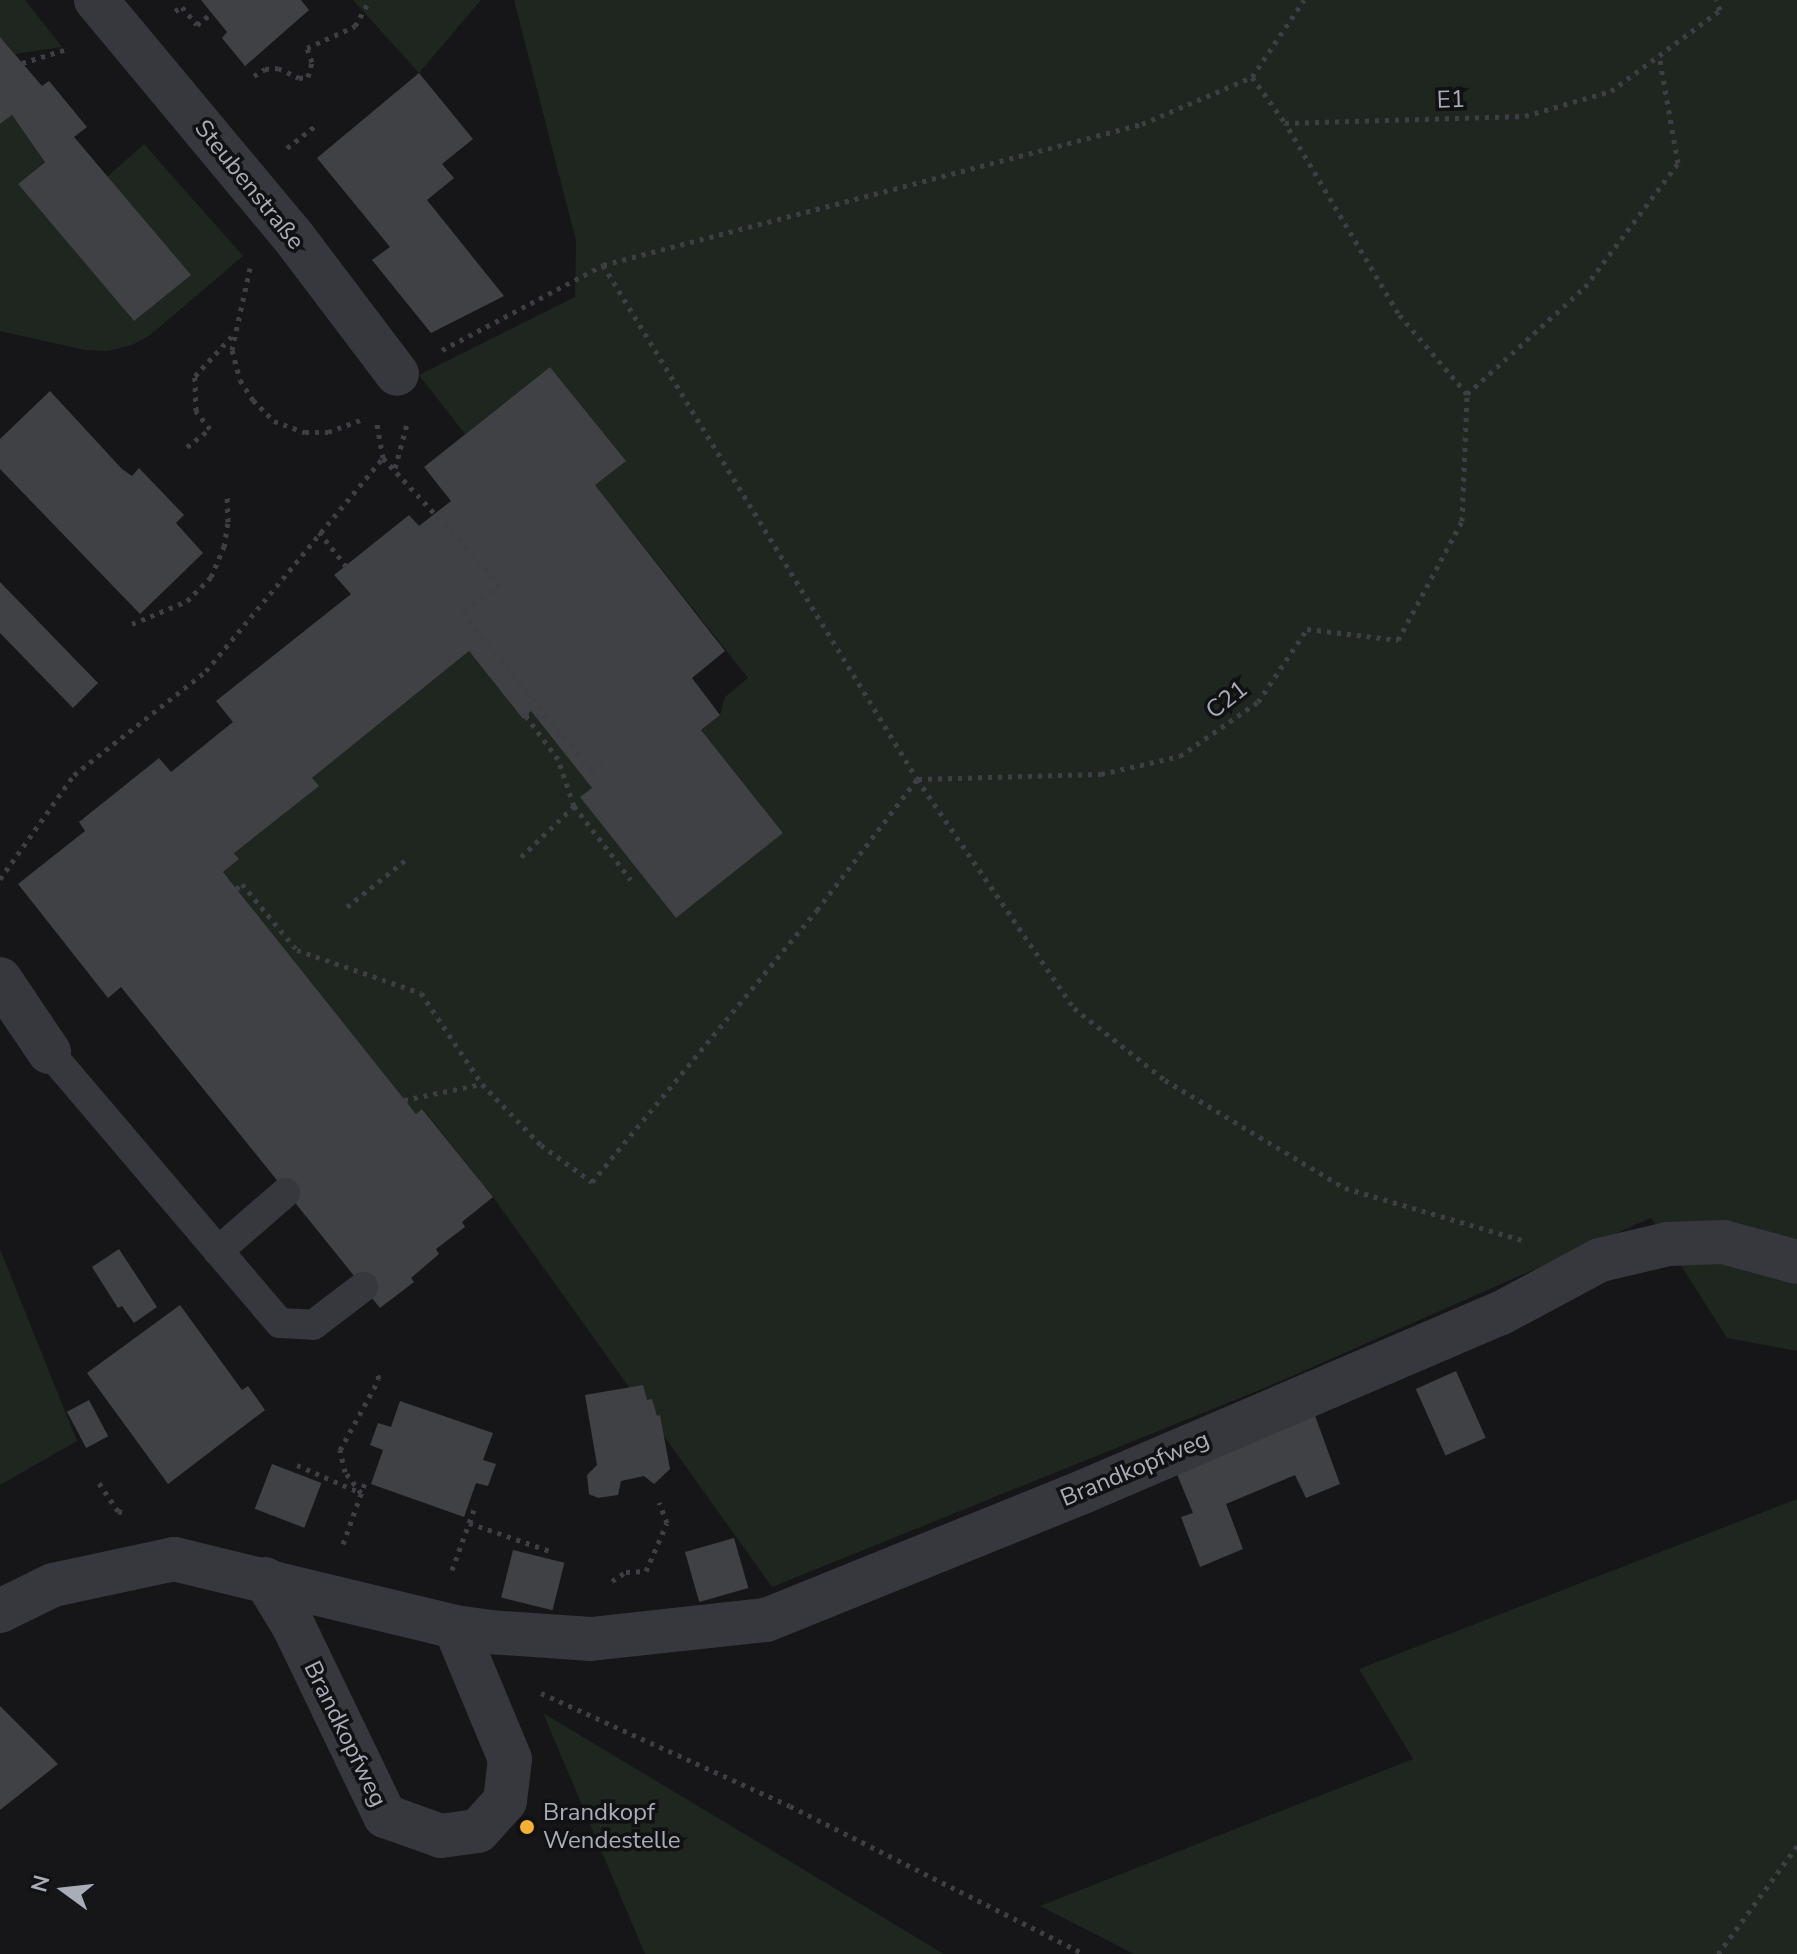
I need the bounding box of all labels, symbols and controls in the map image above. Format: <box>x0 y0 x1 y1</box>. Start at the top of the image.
street label: E1 <box>1436 85 1466 115</box>
street label: Steubenstraße <box>188 114 310 256</box>
street label: C21 <box>1200 675 1254 725</box>
street label: Brandkopfweg <box>1056 1425 1214 1513</box>
street label: Brandkopfweg <box>297 1656 393 1812</box>
place label: Brandkopf Wendestelle <box>543 1799 681 1855</box>
marker: Brandkopf Wendestelle <box>518 1818 536 1836</box>
north arrow <box>24 1850 104 1930</box>
text: N <box>24 1872 57 1896</box>

